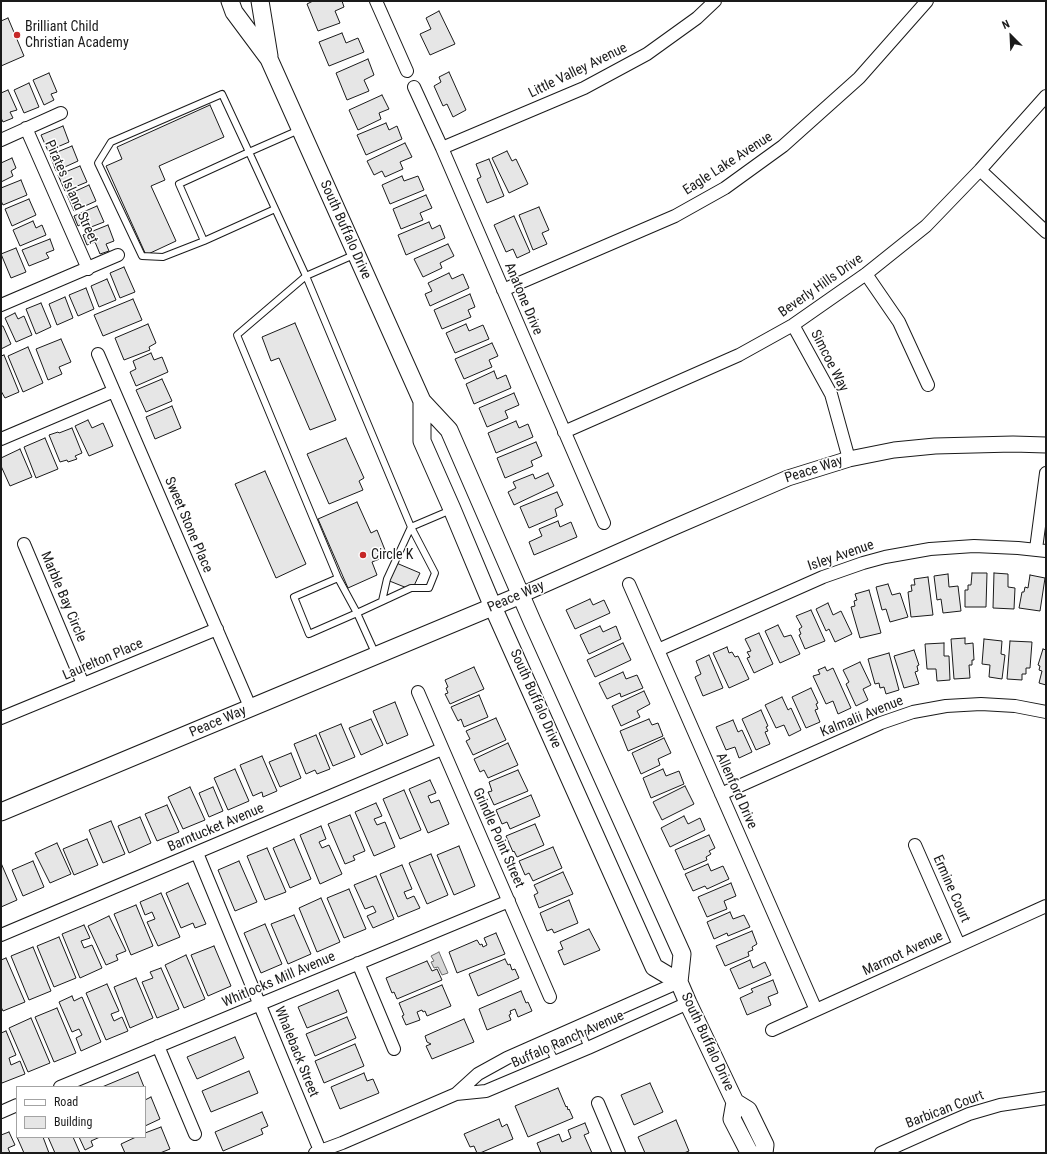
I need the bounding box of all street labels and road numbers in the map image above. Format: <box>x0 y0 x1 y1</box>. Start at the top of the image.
street label: Little Valley Avenue <box>526 40 630 102</box>
street label: Eagle Lake Avenue <box>680 129 776 199</box>
street label: Pirates Island Street <box>41 138 101 246</box>
street label: South Buffalo Drive <box>316 178 374 282</box>
street label: Beverly Hills Drive <box>776 251 866 321</box>
street label: Anatone Drive <box>500 260 546 338</box>
street label: Simcoe Way <box>806 327 852 395</box>
street label: Peace Way <box>783 453 845 487</box>
street label: Sweet Stone Place <box>160 475 216 575</box>
street label: Isley Avenue <box>806 537 876 575</box>
street label: Marble Bay Circle <box>36 549 90 645</box>
street label: Peace Way <box>485 578 547 616</box>
street label: Laurelton Place <box>60 636 146 684</box>
street label: South Buffalo Drive <box>506 647 564 751</box>
street label: Kalmalii Avenue <box>818 693 906 741</box>
street label: Peace Way <box>187 703 249 741</box>
street label: Allenford Drive <box>712 750 760 832</box>
street label: Grindle Point Street <box>469 786 527 890</box>
street label: Barntucket Avenue <box>165 800 267 856</box>
street label: Ermine Court <box>929 853 973 925</box>
street label: Marmot Avenue <box>860 928 946 980</box>
street label: Whitlocks Mill Avenue <box>220 949 338 1011</box>
street label: South Buffalo Drive <box>677 990 737 1094</box>
street label: Whaleback Street <box>270 1004 322 1100</box>
street label: Buffalo Ranch Avenue <box>509 1008 627 1072</box>
street label: Barbican Court <box>904 1087 986 1133</box>

